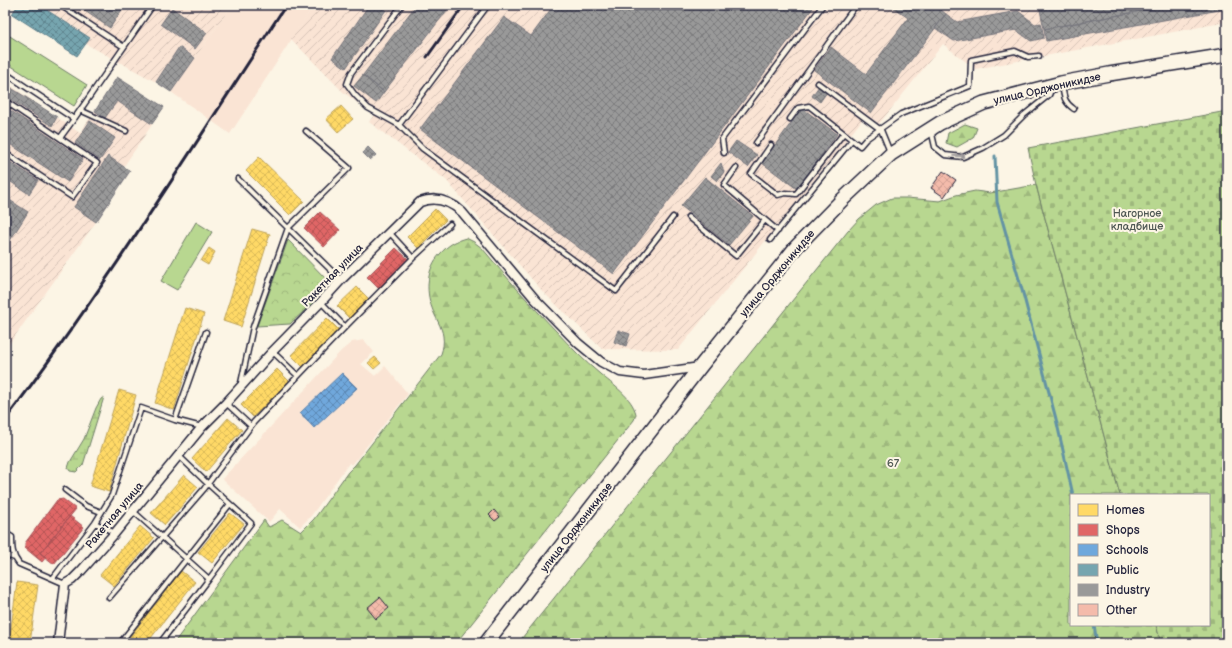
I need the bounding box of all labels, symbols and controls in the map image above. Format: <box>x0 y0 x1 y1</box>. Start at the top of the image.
street label: улица Орджоникидзе <box>992 70 1102 107</box>
one-way arrow <box>952 152 965 159</box>
park label: Нагорное кладбище <box>1111 207 1163 233</box>
street label: улица Орджоникидзе <box>737 227 818 319</box>
street label: Ракетная улица <box>299 241 366 310</box>
park label: 67 <box>887 457 900 470</box>
street label: Ракетная улица <box>83 479 146 551</box>
street label: улица Орджоникидзе <box>538 480 615 574</box>
legend <box>1070 494 1210 626</box>
text: Homes <box>1106 503 1145 518</box>
text: Shops <box>1106 523 1140 538</box>
text: Schools <box>1106 543 1149 558</box>
text: Public <box>1106 563 1139 578</box>
text: Industry <box>1106 583 1151 598</box>
text: Other <box>1106 603 1138 618</box>

